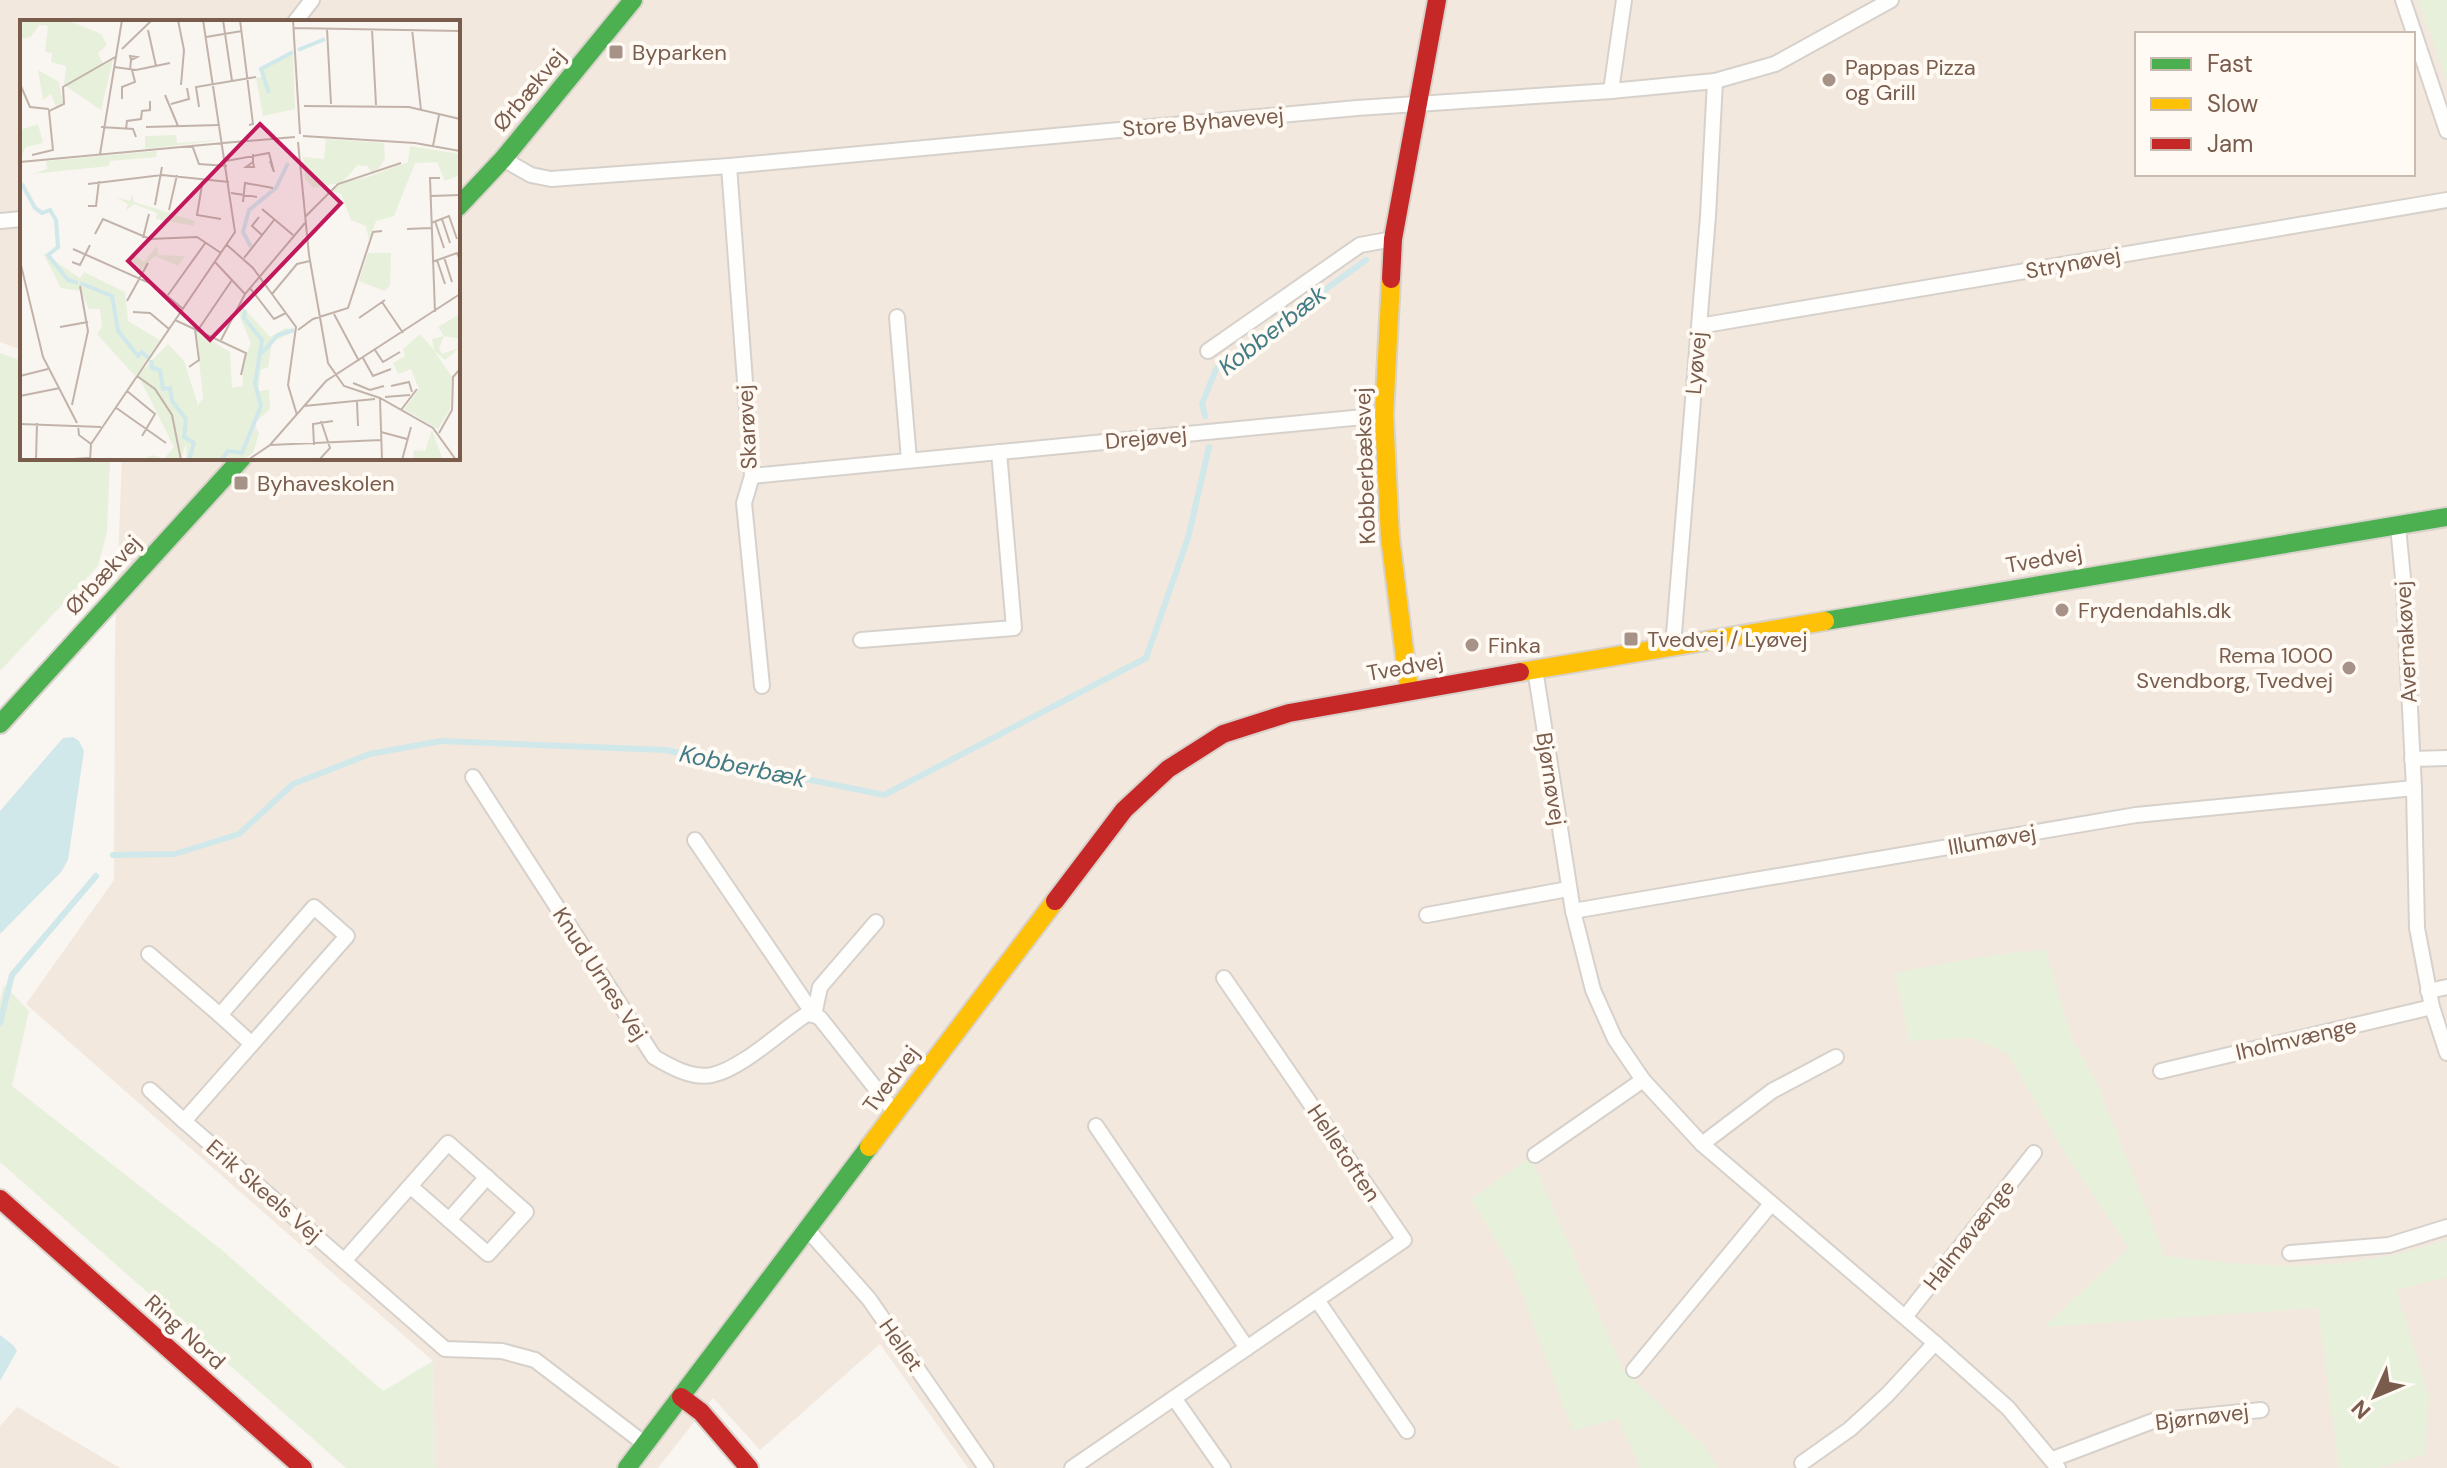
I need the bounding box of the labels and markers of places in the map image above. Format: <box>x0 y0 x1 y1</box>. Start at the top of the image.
place label: Byparken <box>632 38 727 67</box>
marker: Byparken <box>607 43 625 61</box>
place label: Pappas Pizza og Grill <box>1845 53 1976 107</box>
marker: Pappas Pizza og Grill <box>1820 71 1838 89</box>
place label: Byhaveskolen <box>257 469 395 498</box>
marker: Byhaveskolen <box>232 474 250 492</box>
place label: Frydendahls.dk <box>2078 596 2232 625</box>
marker: Frydendahls.dk <box>2053 601 2071 619</box>
place label: Tvedvej / Lyøvej <box>1647 625 1808 654</box>
marker: Tvedvej / Lyøvej <box>1622 630 1640 648</box>
place label: Finka <box>1488 631 1541 660</box>
marker: Finka <box>1463 636 1481 654</box>
place label: Rema 1000 Svendborg, Tvedvej <box>2136 641 2333 695</box>
marker: Rema 1000 Svendborg, Tvedvej <box>2340 659 2358 677</box>

